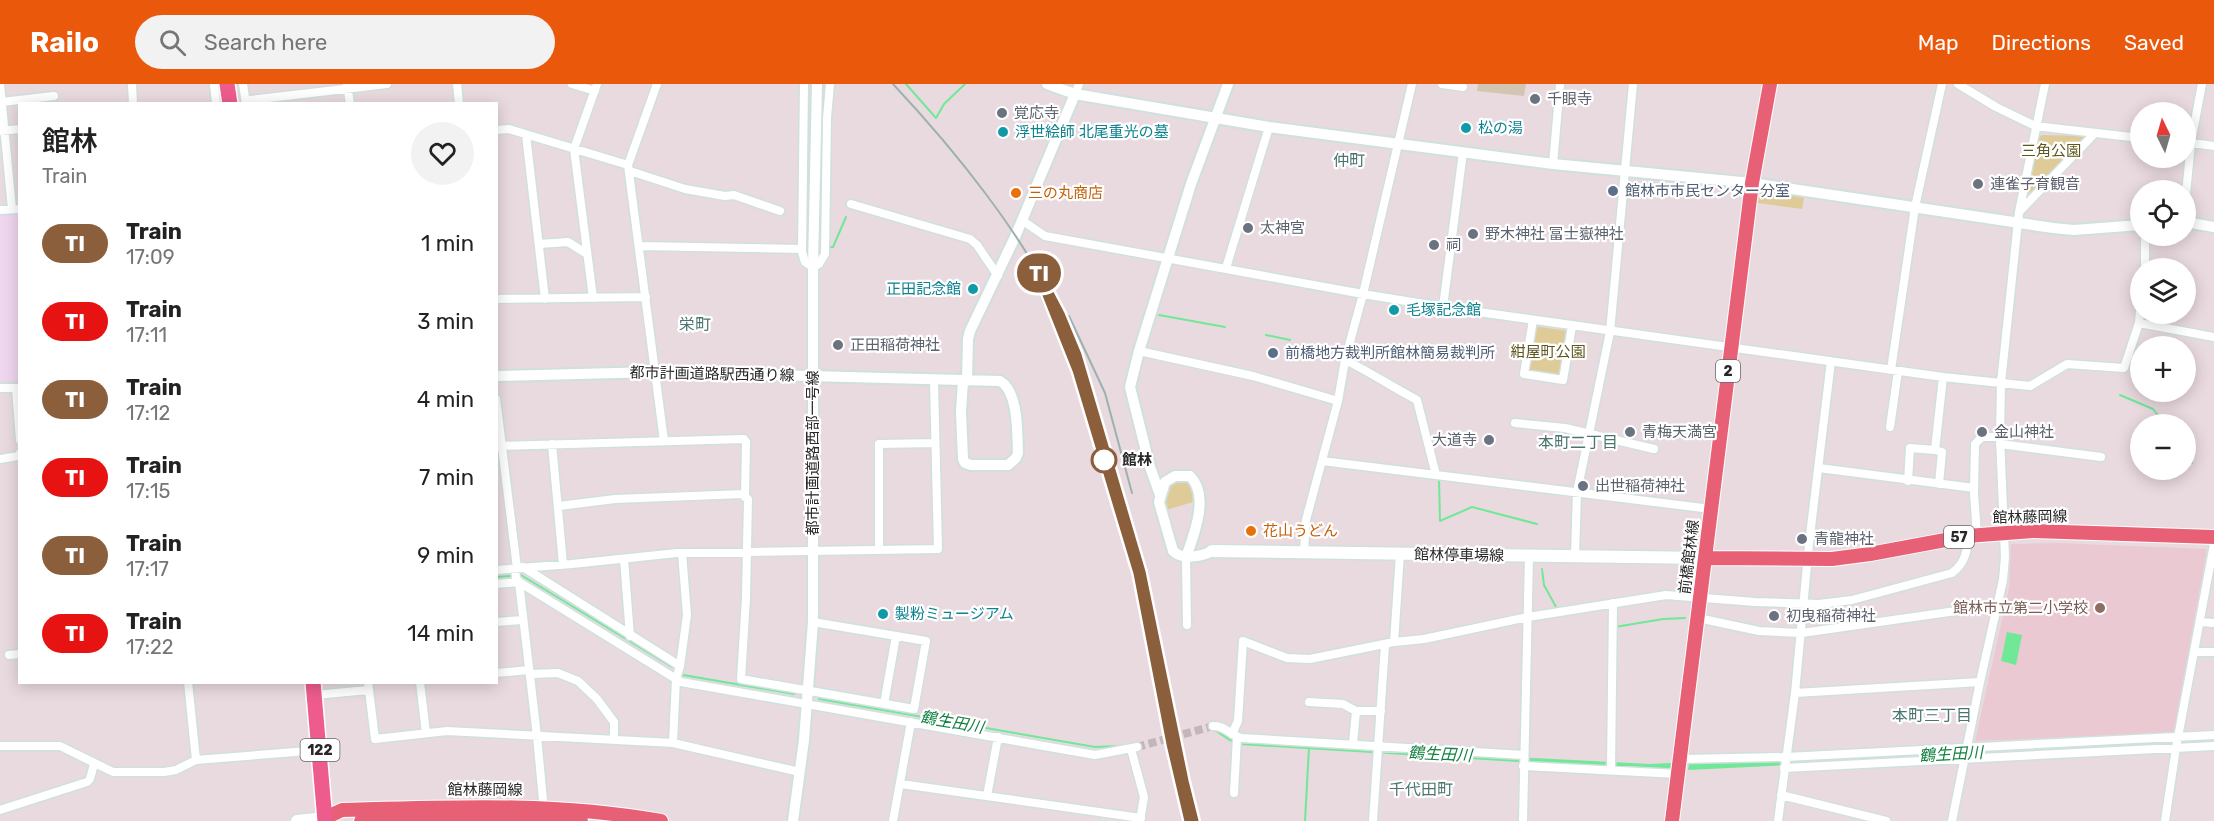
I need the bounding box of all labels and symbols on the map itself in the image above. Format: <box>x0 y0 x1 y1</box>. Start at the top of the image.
place label: 千眼寺 <box>1547 90 1592 108</box>
marker: 千眼寺 <box>1528 92 1542 106</box>
north arrow <box>2130 102 2196 168</box>
place label: 覚応寺 <box>1014 104 1059 122</box>
marker: 覚応寺 <box>995 106 1009 120</box>
place label: 松の湯 <box>1478 119 1523 137</box>
marker: 松の湯 <box>1459 121 1473 135</box>
place label: 浮世絵師 北尾重光の墓 <box>1015 123 1169 141</box>
marker: 浮世絵師 北尾重光の墓 <box>996 125 1010 139</box>
park label: 三角公園 <box>2021 142 2081 160</box>
district label: 仲町 <box>1333 151 1365 170</box>
place label: 連雀子育観音 <box>1990 175 2080 193</box>
marker: 連雀子育観音 <box>1971 177 1985 191</box>
place label: 館林市市民センター分室 <box>1625 182 1790 200</box>
place label: 三の丸商店 <box>1028 184 1103 202</box>
marker: 館林市市民センター分室 <box>1606 184 1620 198</box>
marker: 三の丸商店 <box>1009 186 1023 200</box>
place label: 太神宮 <box>1260 219 1305 237</box>
marker: 太神宮 <box>1241 221 1255 235</box>
place label: 野木神社 冨士嶽神社 <box>1485 225 1624 243</box>
marker: 野木神社 冨士嶽神社 <box>1466 227 1480 241</box>
place label: 祠 <box>1446 236 1461 254</box>
marker: 祠 <box>1427 238 1441 252</box>
line badge: TI <box>1012 254 1066 292</box>
place label: 正田記念館 <box>886 280 961 298</box>
marker: 正田記念館 <box>966 282 980 296</box>
place label: 毛塚記念館 <box>1406 301 1481 319</box>
marker: 毛塚記念館 <box>1387 303 1401 317</box>
district label: 栄町 <box>679 315 711 334</box>
place label: 正田稲荷神社 <box>850 336 940 354</box>
marker: 正田稲荷神社 <box>831 338 845 352</box>
park label: 紺屋町公園 <box>1510 343 1586 361</box>
place label: 前橋地方裁判所館林簡易裁判所 <box>1285 344 1495 362</box>
marker: 前橋地方裁判所館林簡易裁判所 <box>1266 346 1280 360</box>
road number: 2 <box>1716 360 1740 382</box>
street label: 都市計画道路駅西通り線 <box>629 364 795 384</box>
street label: 都市計画道路西部一号線 <box>804 370 822 536</box>
place label: 青梅天満宮 <box>1642 423 1717 441</box>
place label: 金山神社 <box>1994 423 2054 441</box>
marker: 青梅天満宮 <box>1623 425 1637 439</box>
marker: 金山神社 <box>1975 425 1989 439</box>
place label: 大道寺 <box>1432 431 1477 449</box>
marker: 大道寺 <box>1482 433 1496 447</box>
district label: 本町二丁目 <box>1538 433 1618 452</box>
marker: 館林 <box>1091 447 1117 473</box>
place label: 館林 <box>1122 451 1152 469</box>
place label: 出世稲荷神社 <box>1595 477 1685 495</box>
marker: 出世稲荷神社 <box>1576 479 1590 493</box>
street label: 館林藤岡線 <box>1992 507 2068 527</box>
street label: 前橋館林線 <box>1675 519 1703 595</box>
place label: 花山うどん <box>1263 522 1338 540</box>
marker: 花山うどん <box>1244 524 1258 538</box>
road number: 57 <box>1944 526 1974 548</box>
place label: 青龍神社 <box>1814 530 1874 548</box>
marker: 青龍神社 <box>1795 532 1809 546</box>
street label: 館林停車場線 <box>1414 545 1504 565</box>
place label: 館林市立第二小学校 <box>1953 599 2088 617</box>
marker: 館林市立第二小学校 <box>2093 601 2107 615</box>
place label: 製粉ミュージアム <box>895 605 1014 623</box>
marker: 製粉ミュージアム <box>876 607 890 621</box>
place label: 初曳稲荷神社 <box>1786 607 1876 625</box>
marker: 初曳稲荷神社 <box>1767 609 1781 623</box>
district label: 本町三丁目 <box>1892 706 1972 725</box>
water label: 鶴生田川 <box>919 707 987 737</box>
road number: 122 <box>300 739 340 761</box>
water label: 鶴生田川 <box>1408 743 1474 765</box>
water label: 鶴生田川 <box>1919 743 1985 765</box>
district label: 千代田町 <box>1389 780 1453 799</box>
street label: 館林藤岡線 <box>447 781 523 799</box>

